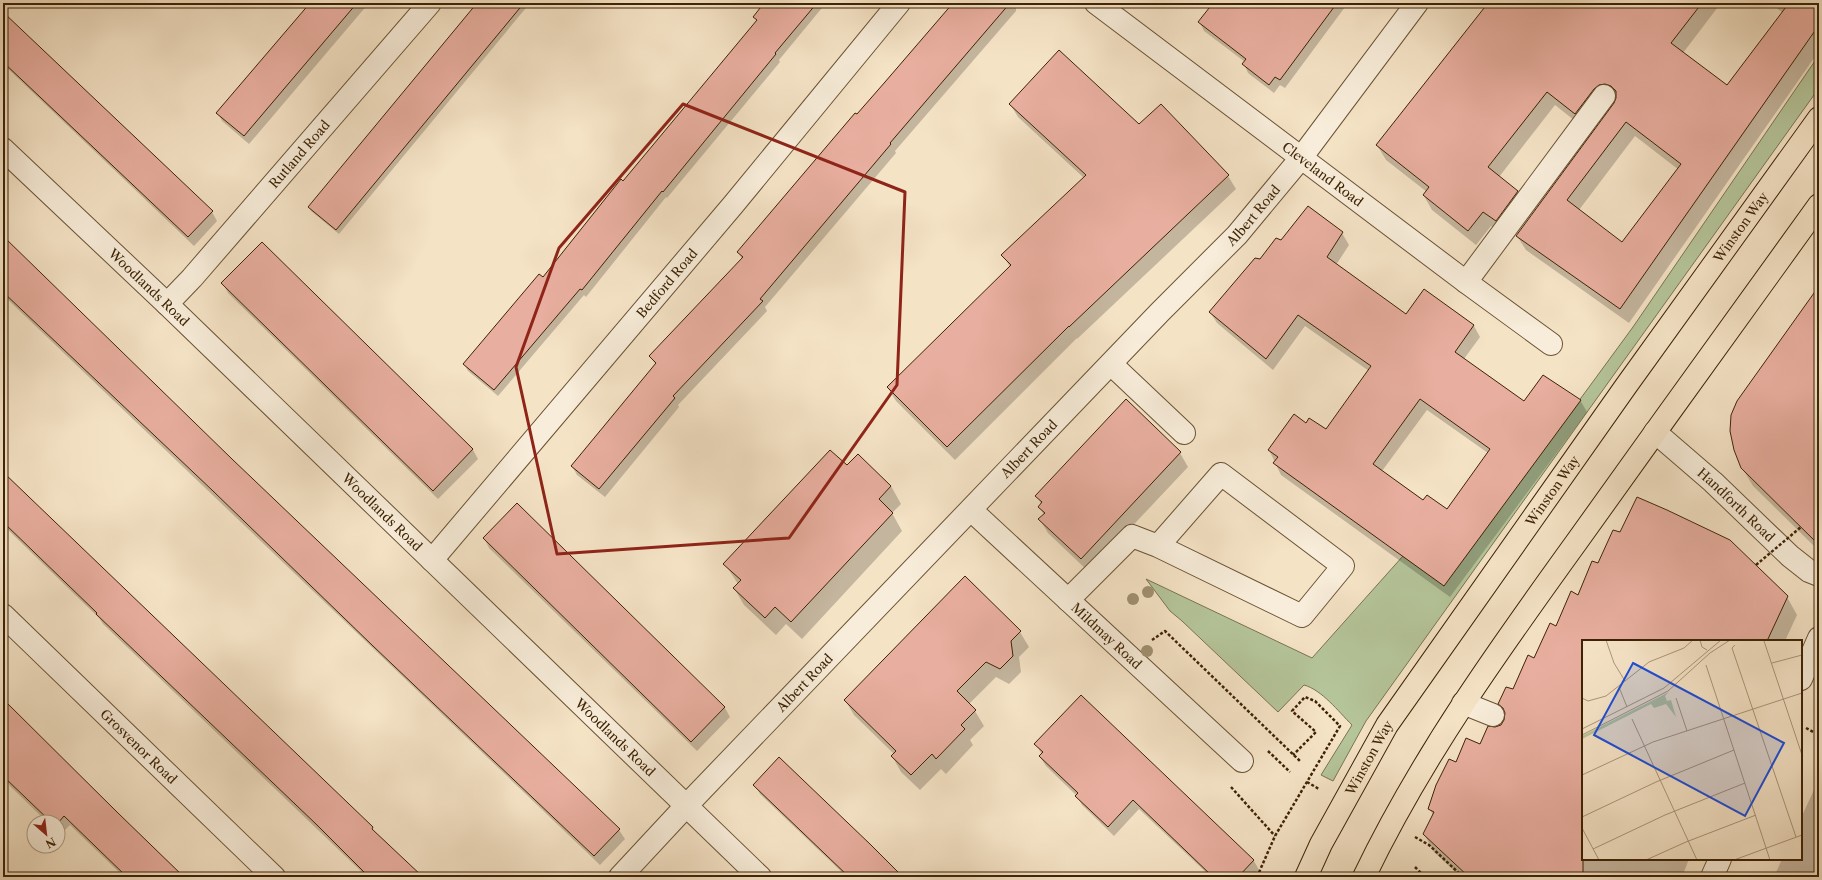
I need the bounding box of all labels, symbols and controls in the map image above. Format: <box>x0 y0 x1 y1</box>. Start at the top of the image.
street label: Rutland Road <box>266 117 333 191</box>
street label: Cleveland Road <box>1279 138 1367 210</box>
street label: Albert Road <box>1222 182 1283 250</box>
street label: Winston Way <box>1709 188 1772 266</box>
street label: Woodlands Road <box>105 244 193 329</box>
street label: Bedford Road <box>633 245 701 321</box>
street label: Albert Road <box>997 416 1060 482</box>
street label: Winston Way <box>1521 452 1583 530</box>
street label: Handforth Road <box>1694 464 1778 545</box>
street label: Woodlands Road <box>338 469 426 554</box>
street label: Mildmay Road <box>1068 599 1145 672</box>
inset map <box>1582 640 1802 860</box>
street label: Albert Road <box>772 650 836 716</box>
street label: Woodlands Road <box>571 694 659 779</box>
street label: Grosvenor Road <box>97 706 181 787</box>
street label: Winston Way <box>1341 717 1396 798</box>
north arrow <box>26 814 66 854</box>
text: N <box>43 834 58 851</box>

